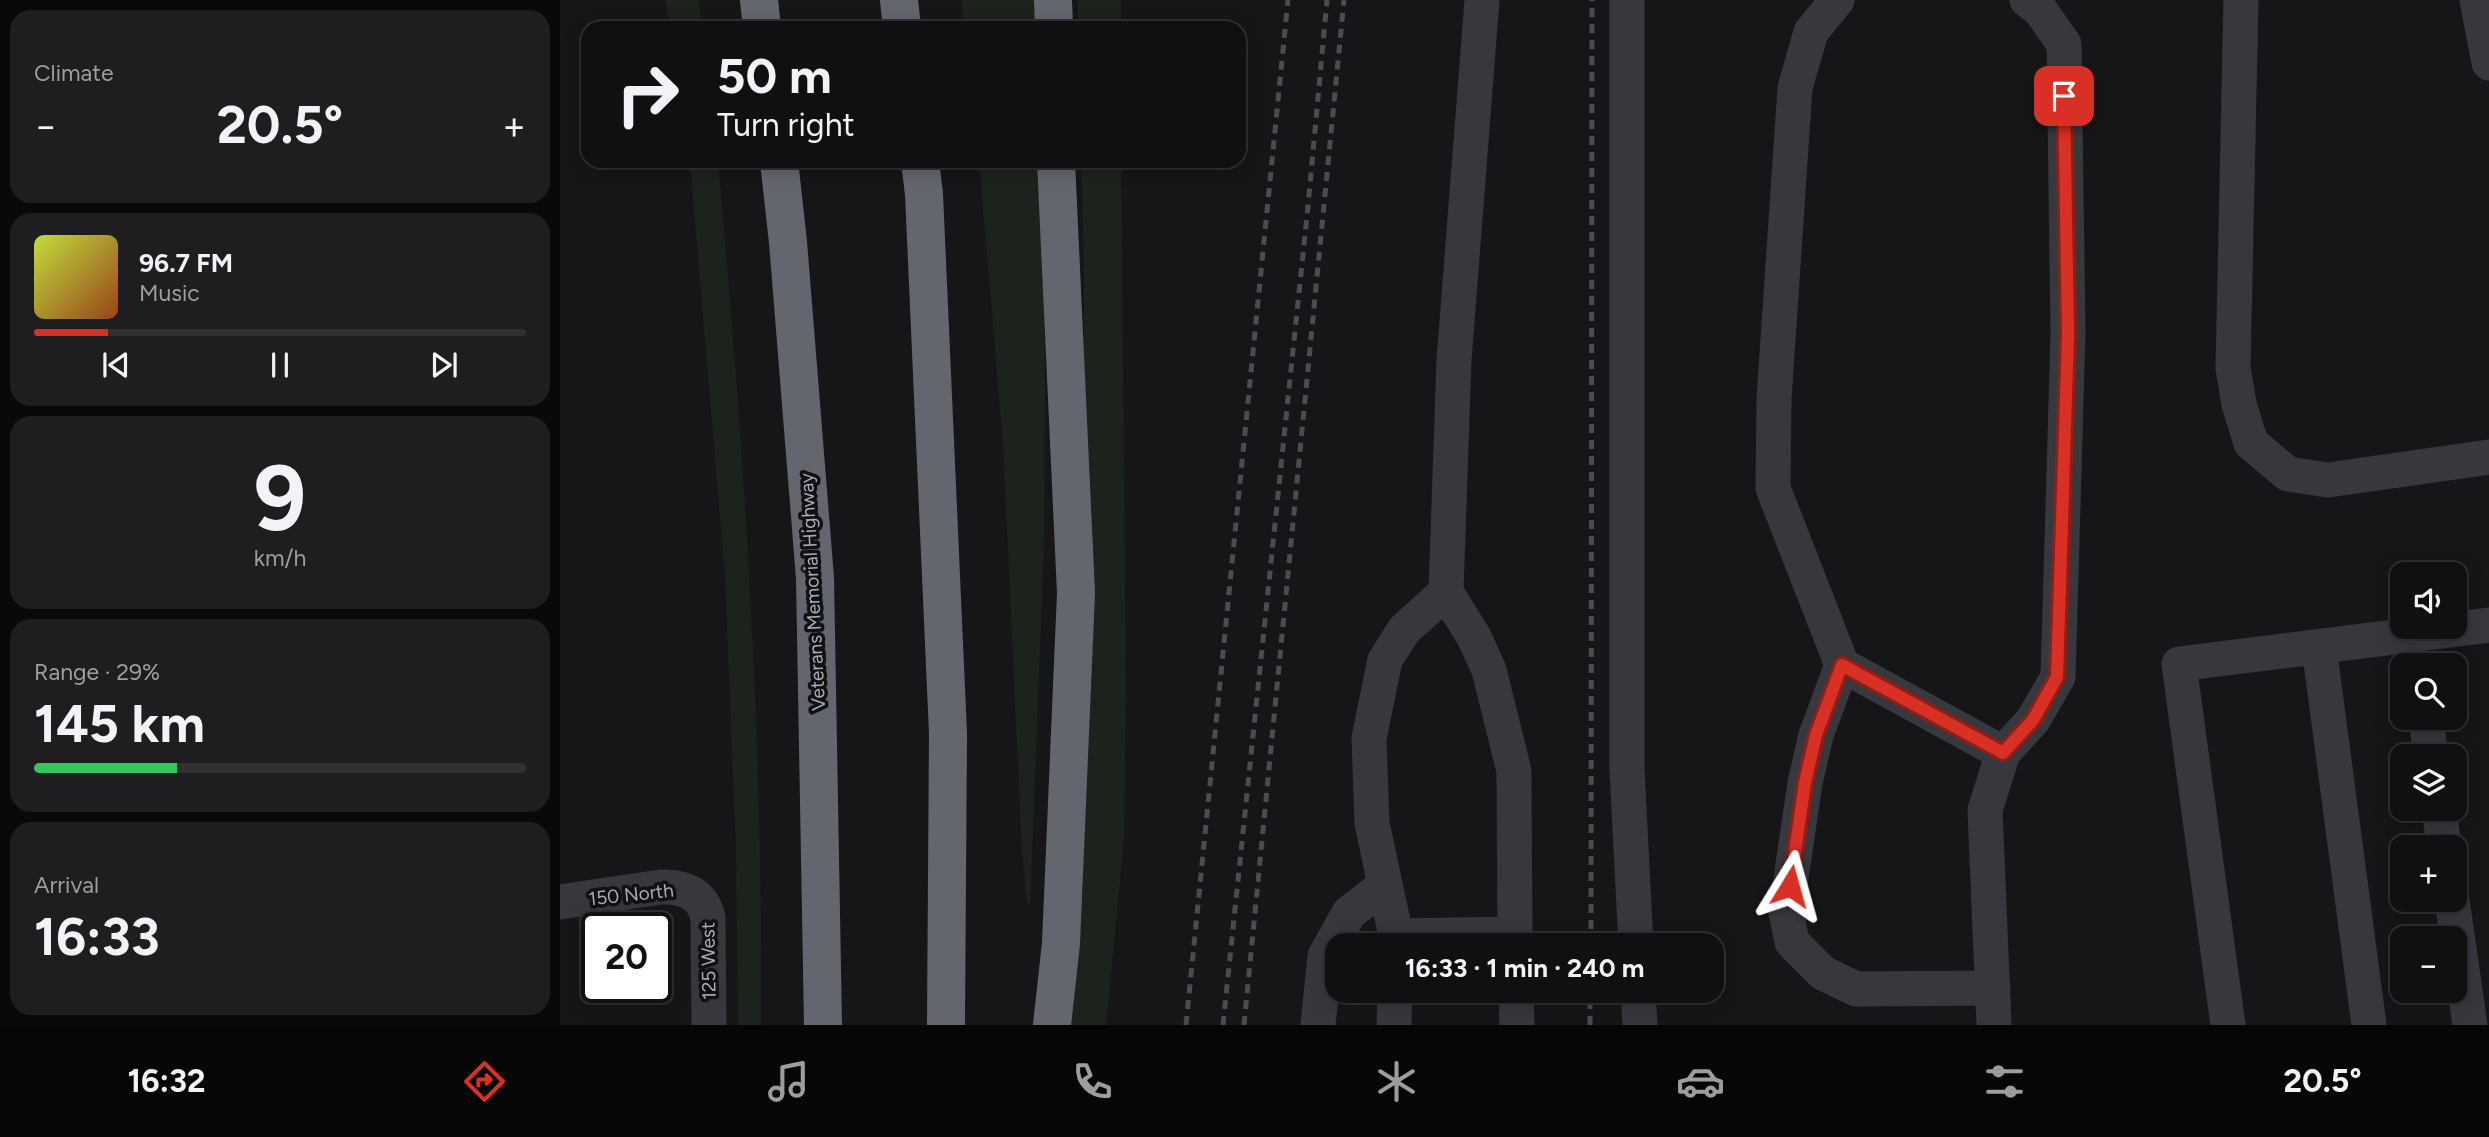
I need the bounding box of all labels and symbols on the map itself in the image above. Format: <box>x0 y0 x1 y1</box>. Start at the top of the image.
pin <box>2034 66 2094 126</box>
street label: Veterans Memorial Highway <box>795 472 830 711</box>
position arrow <box>1753 849 1827 923</box>
street label: 150 North <box>587 879 675 910</box>
speed limit sign: 20 <box>581 912 672 1003</box>
street label: 125 West <box>696 922 721 1000</box>

